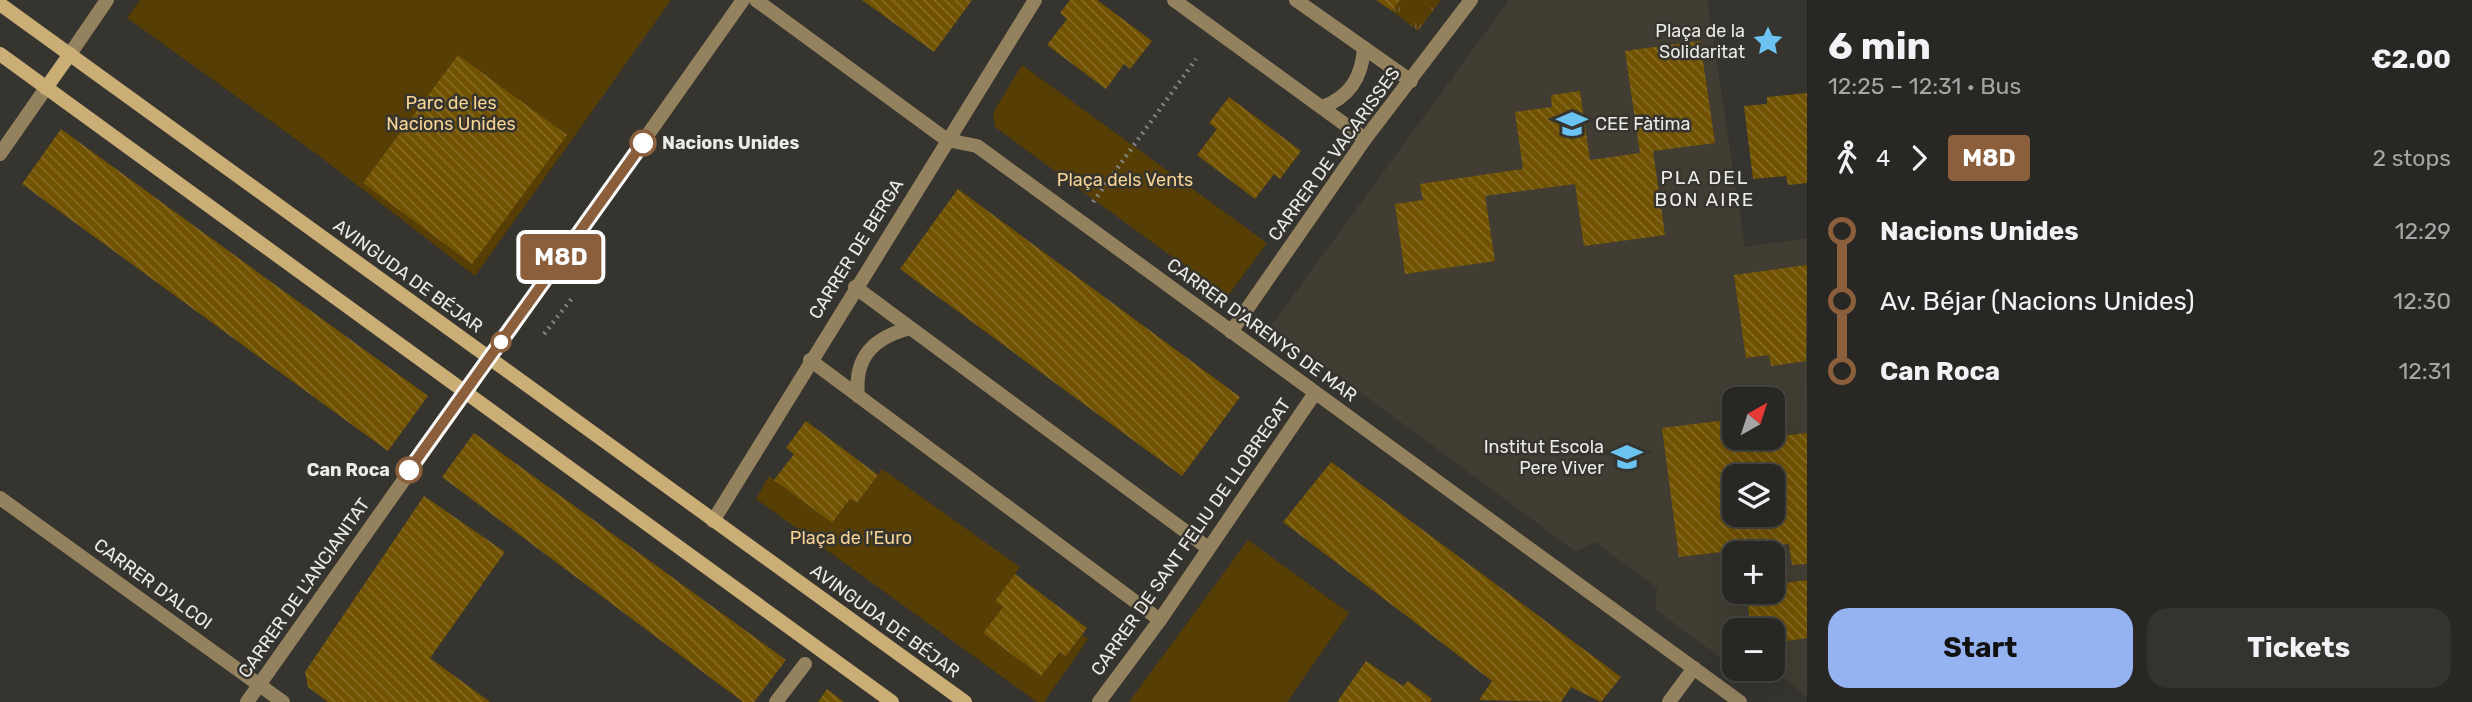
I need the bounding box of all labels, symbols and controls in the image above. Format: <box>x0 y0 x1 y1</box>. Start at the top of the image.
place label: Plaça de la Solidaritat <box>1655 20 1745 63</box>
text: 6 min <box>1828 23 1931 69</box>
place icon: Plaça de la Solidaritat <box>1751 24 1785 58</box>
text: €2.00 <box>2371 44 2451 75</box>
street label: CARRER DE VACARISSES <box>1263 63 1405 245</box>
text: 12:25 – 12:31 · Bus <box>1828 72 2021 100</box>
park label: Parc de les Nacions Unides <box>386 92 516 135</box>
school or university icon: CEE Fàtima <box>1555 107 1589 141</box>
place label: CEE Fàtima <box>1595 113 1690 135</box>
marker: Nacions Unides <box>630 130 656 156</box>
place label: Nacions Unides <box>662 132 800 154</box>
icon: walk <box>1828 139 1866 177</box>
icon: forward <box>1900 139 1938 177</box>
text: 4 <box>1876 144 1890 172</box>
text: M8D <box>1962 144 2016 172</box>
text: 2 stops <box>2373 144 2451 172</box>
district label: PLA DEL BON AIRE <box>1655 166 1755 211</box>
park label: Plaça dels Vents <box>1057 169 1193 191</box>
street label: CARRER DE BERGA <box>804 175 908 323</box>
street label: AVINGUDA DE BÉJAR <box>329 214 487 338</box>
text: Nacions Unides <box>1880 216 2079 247</box>
text: 12:29 <box>2395 217 2451 245</box>
line badge: M8D <box>521 234 601 280</box>
text: M8D <box>534 243 588 271</box>
street label: CARRER D'ARENYS DE MAR <box>1163 254 1362 407</box>
text: Av. Béjar (Nacions Unides) <box>1880 286 2195 317</box>
text: 12:30 <box>2393 287 2451 315</box>
unlabelled marker <box>491 332 511 352</box>
text: Can Roca <box>1880 356 2000 387</box>
text: 12:31 <box>2399 357 2451 385</box>
north arrow <box>1722 387 1785 450</box>
map controls <box>1722 387 1785 681</box>
street label: CARRER DE SANT FELIU DE LLOBREGAT <box>1086 394 1296 680</box>
place label: Institut Escola Pere Viver <box>1484 436 1604 479</box>
school or university icon: Institut Escola Pere Viver <box>1610 440 1644 474</box>
marker: Can Roca <box>396 457 422 483</box>
place label: Can Roca <box>307 459 390 481</box>
button: layers <box>1722 464 1785 527</box>
street label: CARRER DE L'ANCIANITAT <box>233 494 375 682</box>
park label: Plaça de l'Euro <box>790 527 912 549</box>
street label: CARRER D'ALCOI <box>90 534 216 634</box>
button: + <box>1722 541 1785 604</box>
street label: AVINGUDA DE BÉJAR <box>806 559 964 683</box>
button: Start <box>1828 608 2133 688</box>
button: Tickets <box>2147 608 2451 688</box>
button: − <box>1722 618 1785 681</box>

